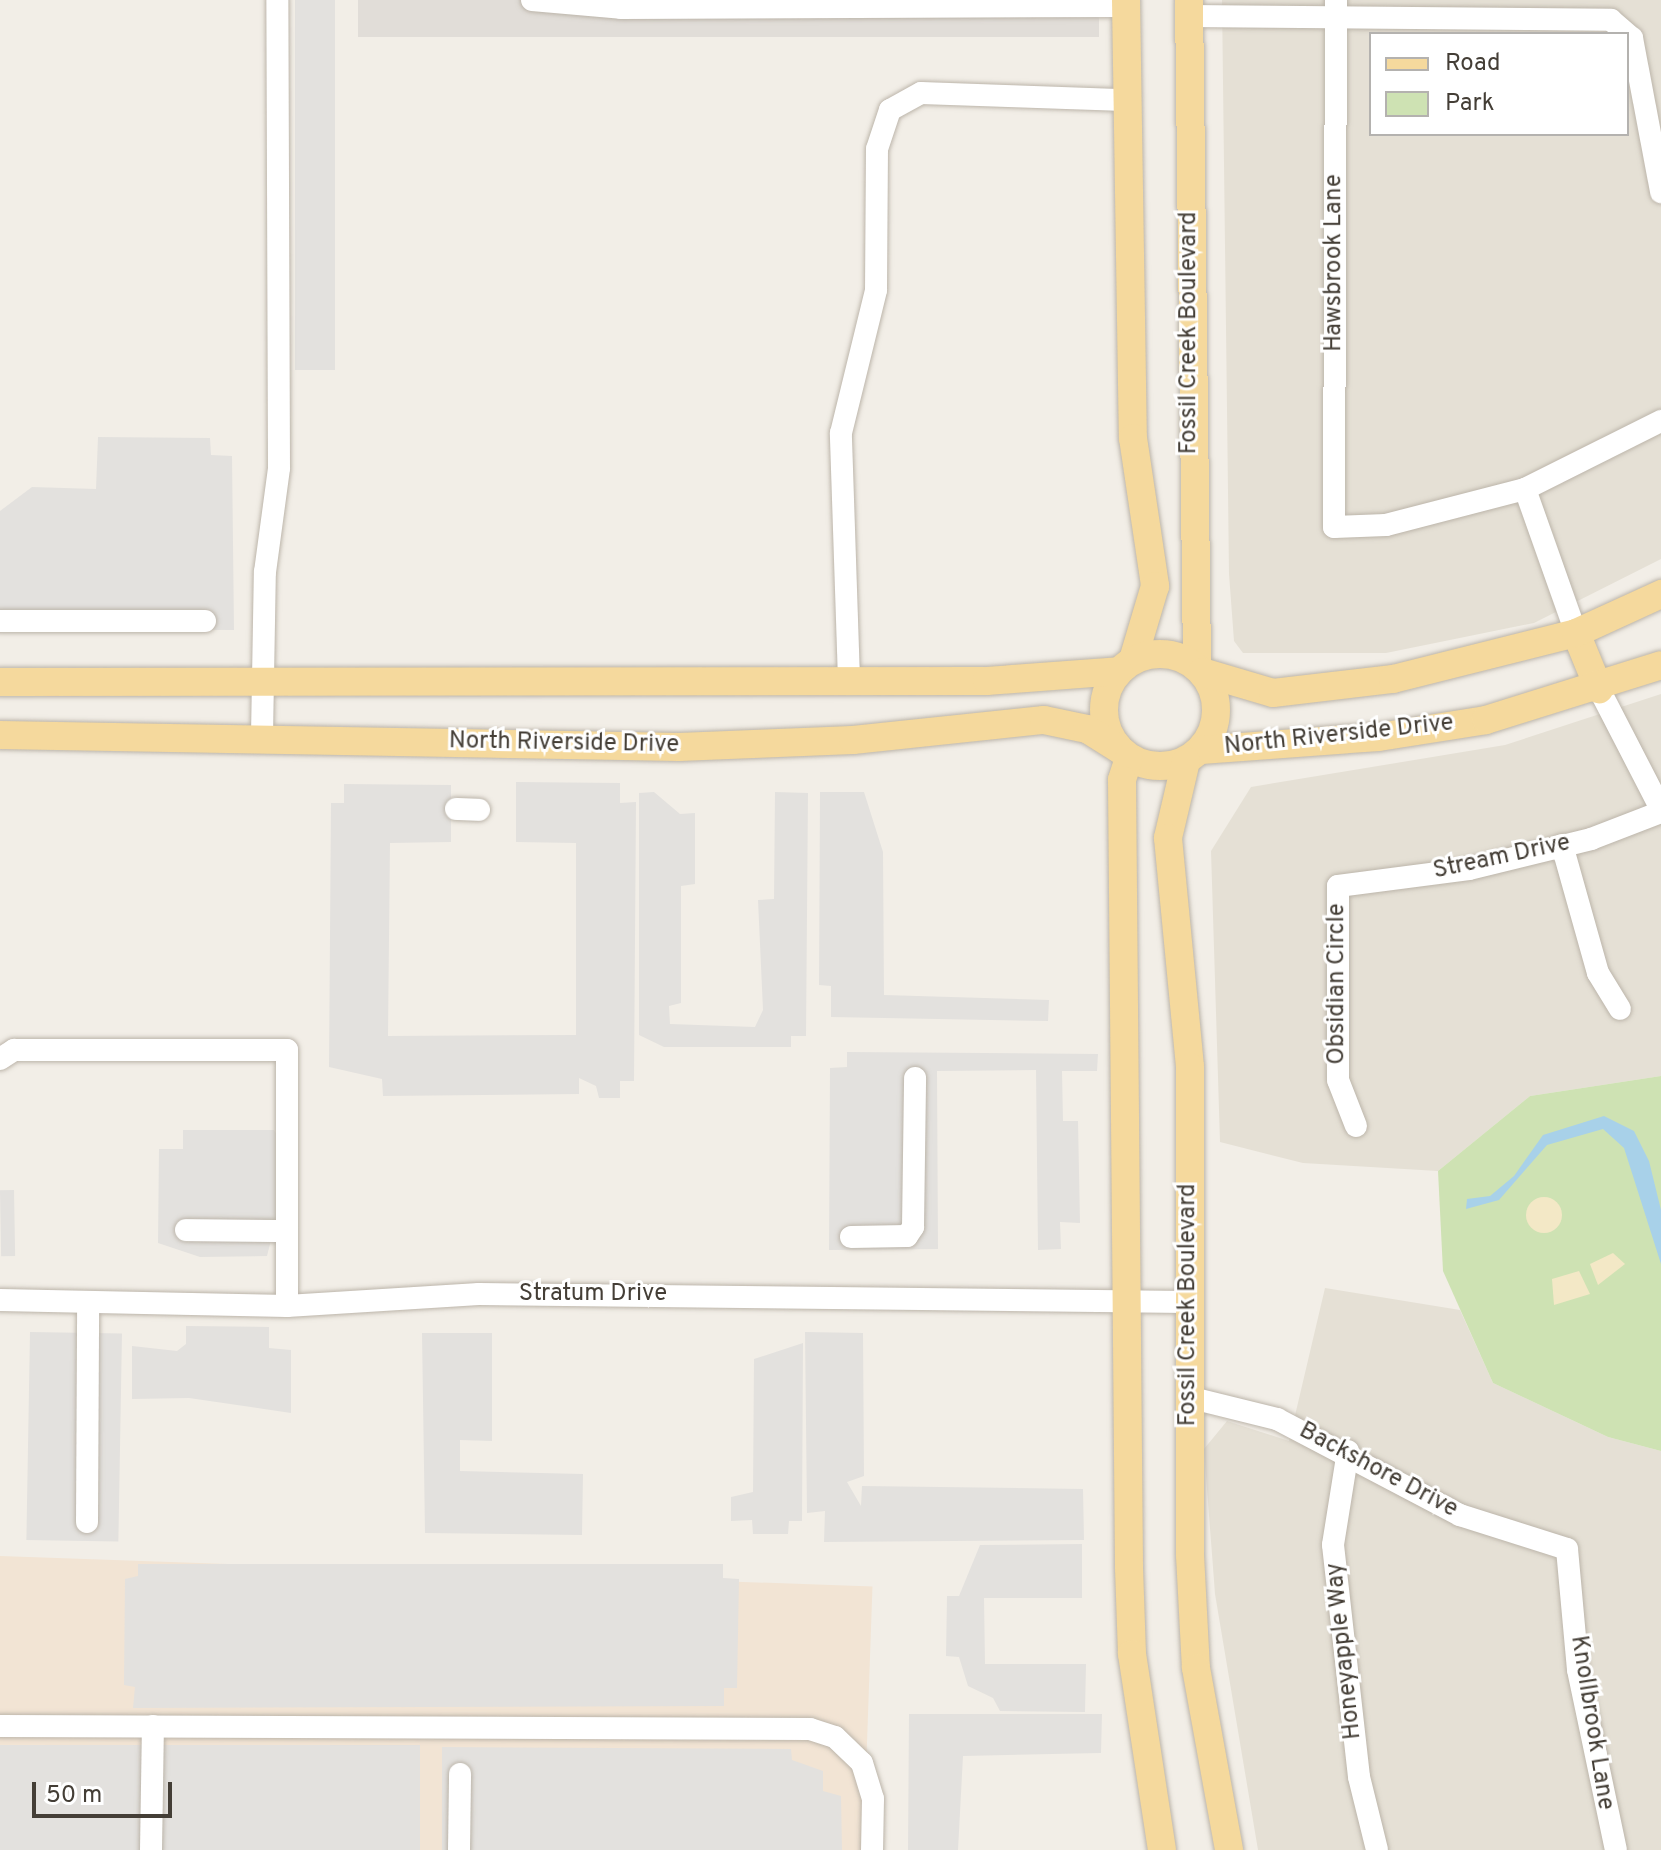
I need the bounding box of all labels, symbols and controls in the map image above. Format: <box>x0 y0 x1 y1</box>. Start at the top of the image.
legend <box>1369 32 1629 136</box>
text: Road <box>1445 49 1501 79</box>
text: Park <box>1445 89 1495 119</box>
street label: Hawsbrook Lane <box>1321 174 1349 352</box>
street label: Fossil Creek Boulevard <box>1176 212 1204 454</box>
street label: North Riverside Drive <box>1223 710 1455 762</box>
street label: North Riverside Drive <box>449 728 679 760</box>
street label: Stream Drive <box>1431 829 1573 887</box>
street label: Obsidian Circle <box>1324 903 1352 1065</box>
street label: Fossil Creek Boulevard <box>1175 1184 1203 1426</box>
street label: Stratum Drive <box>519 1281 667 1309</box>
street label: Backshore Drive <box>1294 1417 1462 1525</box>
street label: Honeyapple Way <box>1321 1561 1369 1741</box>
street label: Knollbrook Lane <box>1563 1634 1619 1812</box>
scale bar <box>36 1766 176 1816</box>
text: 50 m <box>46 1781 102 1811</box>

